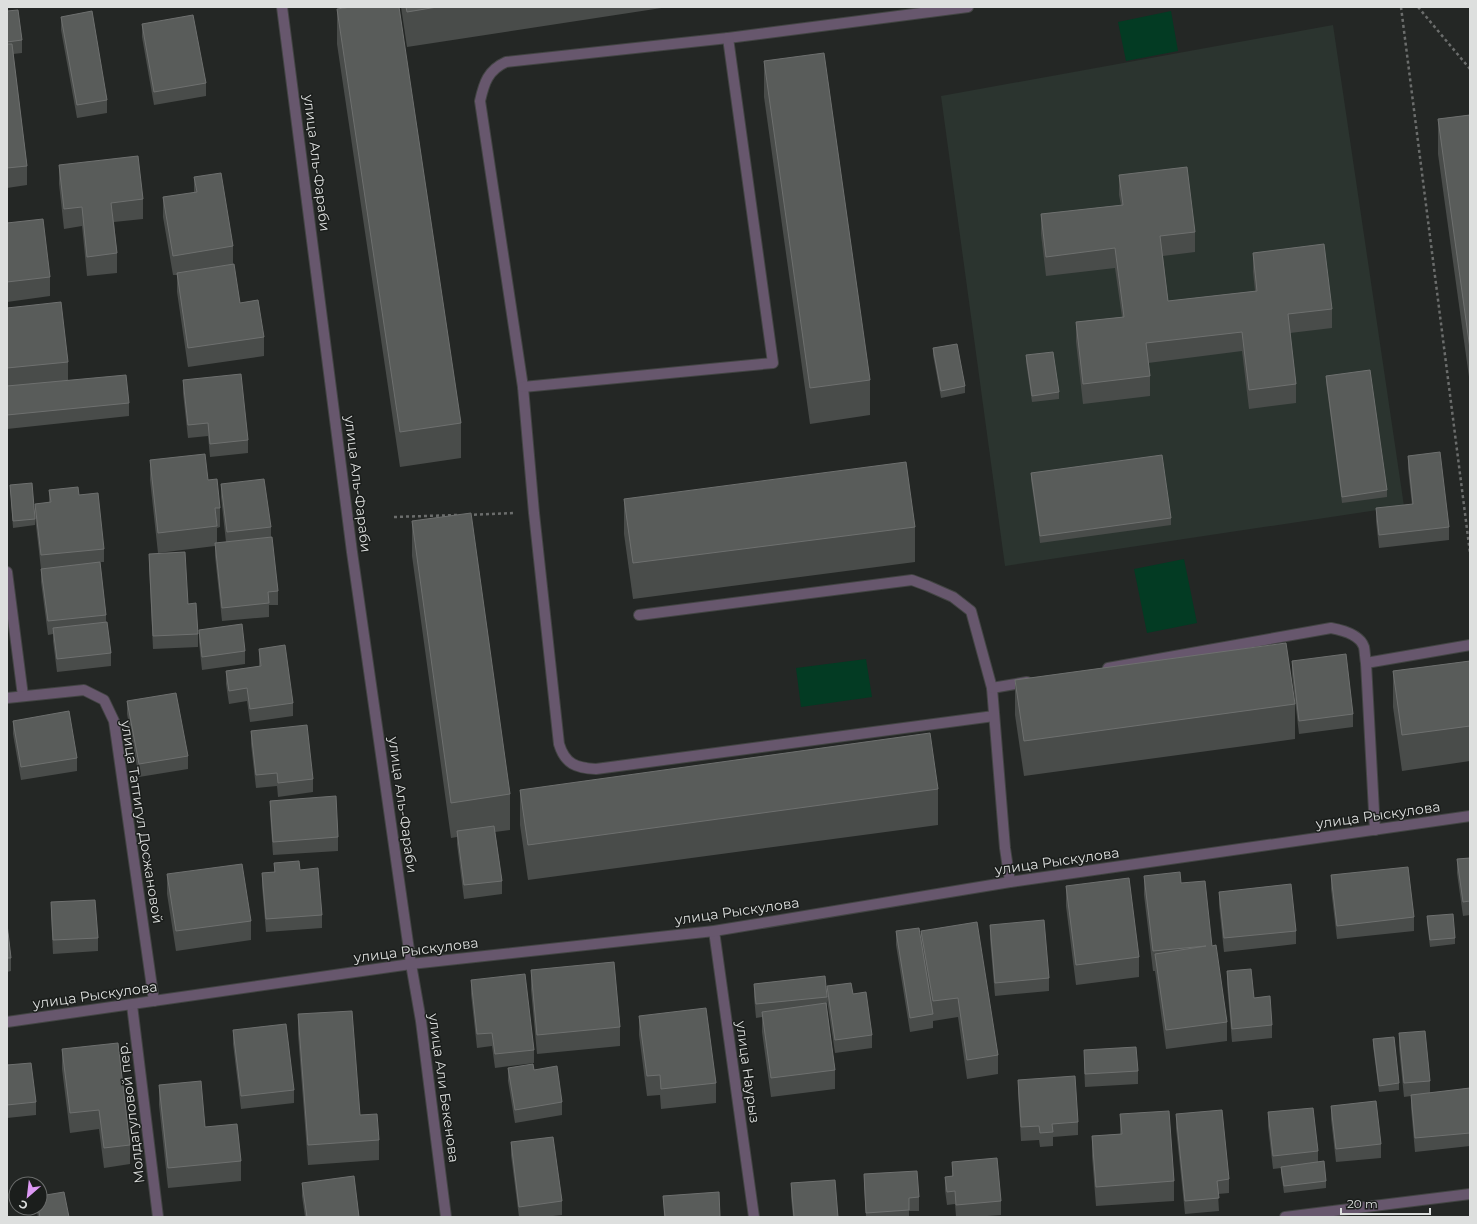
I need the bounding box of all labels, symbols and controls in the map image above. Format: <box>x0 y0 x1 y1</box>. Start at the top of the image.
street label: улица Аль-Фараби <box>300 93 334 232</box>
street label: улица Аль-Фараби <box>341 414 375 553</box>
street label: улица Таттигул Досжановой <box>117 718 167 925</box>
street label: улица Аль-Фараби <box>384 735 421 874</box>
street label: улица Рыскулова <box>1314 797 1441 833</box>
street label: улица Рыскулова <box>993 843 1120 879</box>
street label: улица Рыскулова <box>673 893 800 929</box>
street label: улица Рыскулова <box>352 933 479 967</box>
street label: улица Рыскулова <box>31 977 158 1013</box>
street label: улица Али Бекенова <box>424 1011 463 1164</box>
street label: улица Наурыз <box>732 1019 764 1124</box>
street label: Молдагуловой пер. <box>113 1042 149 1184</box>
north arrow <box>8 1176 48 1216</box>
scale bar <box>1341 1190 1430 1216</box>
text: 20 m <box>1347 1196 1378 1211</box>
text: С <box>16 1197 30 1213</box>

